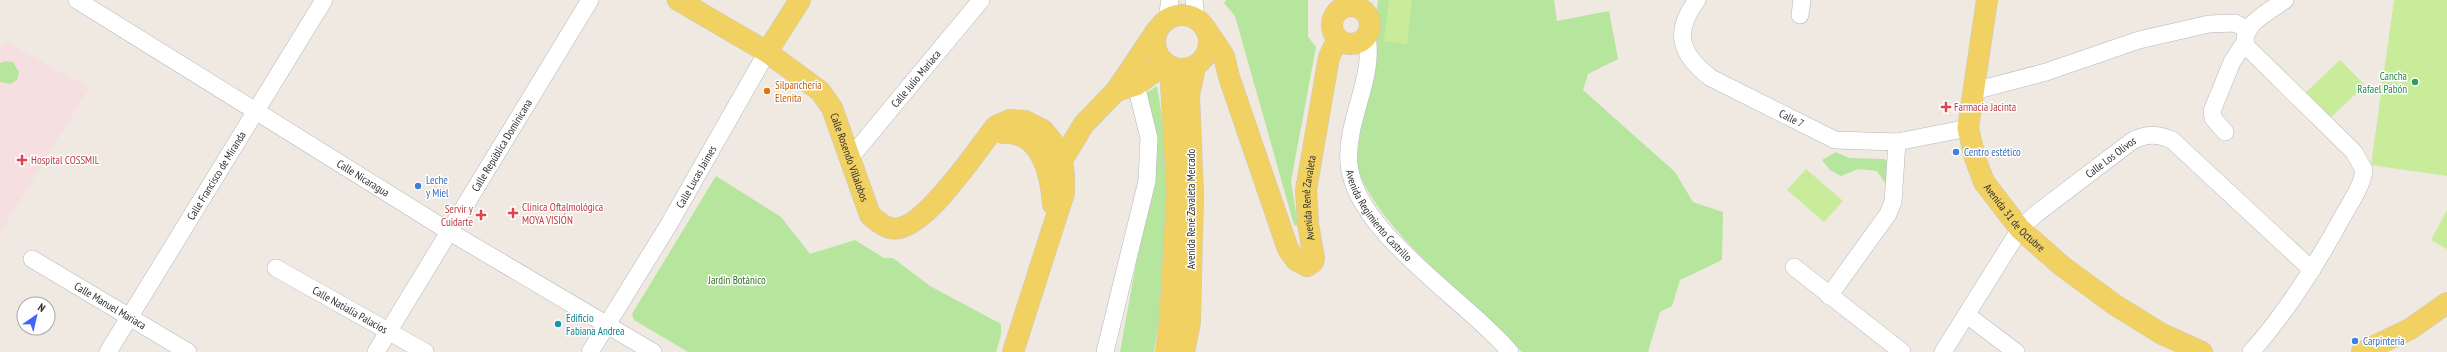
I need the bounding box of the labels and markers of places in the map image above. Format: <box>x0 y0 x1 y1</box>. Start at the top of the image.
place label: Cancha Rafael Pabón <box>2357 69 2407 96</box>
marker: Cancha Rafael Pabón <box>2410 77 2420 87</box>
place label: Silpancheria Elenita <box>775 78 822 105</box>
marker: Silpancheria Elenita <box>762 86 772 96</box>
place label: Farmacia Jacinta <box>1954 100 2016 114</box>
marker: Farmacia Jacinta <box>1941 102 1951 112</box>
place label: Centro estético <box>1964 145 2021 159</box>
marker: Centro estético <box>1951 147 1961 157</box>
place label: Hospital COSSMIL <box>31 153 100 167</box>
marker: Hospital COSSMIL <box>16 154 28 166</box>
place label: Leche y Miel <box>426 173 449 200</box>
marker: Leche y Miel <box>413 181 423 191</box>
place label: Clínica Oftalmológica MOYA VISIÓN <box>522 200 603 227</box>
place label: Servir y Cuidarte <box>441 202 474 229</box>
marker: Clínica Oftalmológica MOYA VISIÓN <box>507 207 519 219</box>
marker: Servir y Cuidarte <box>476 210 486 220</box>
place label: Edificio Fabiana Andrea <box>566 311 625 338</box>
marker: Edificio Fabiana Andrea <box>553 319 563 329</box>
place label: Carpintería <box>2363 334 2405 348</box>
marker: Carpintería <box>2350 336 2360 346</box>

